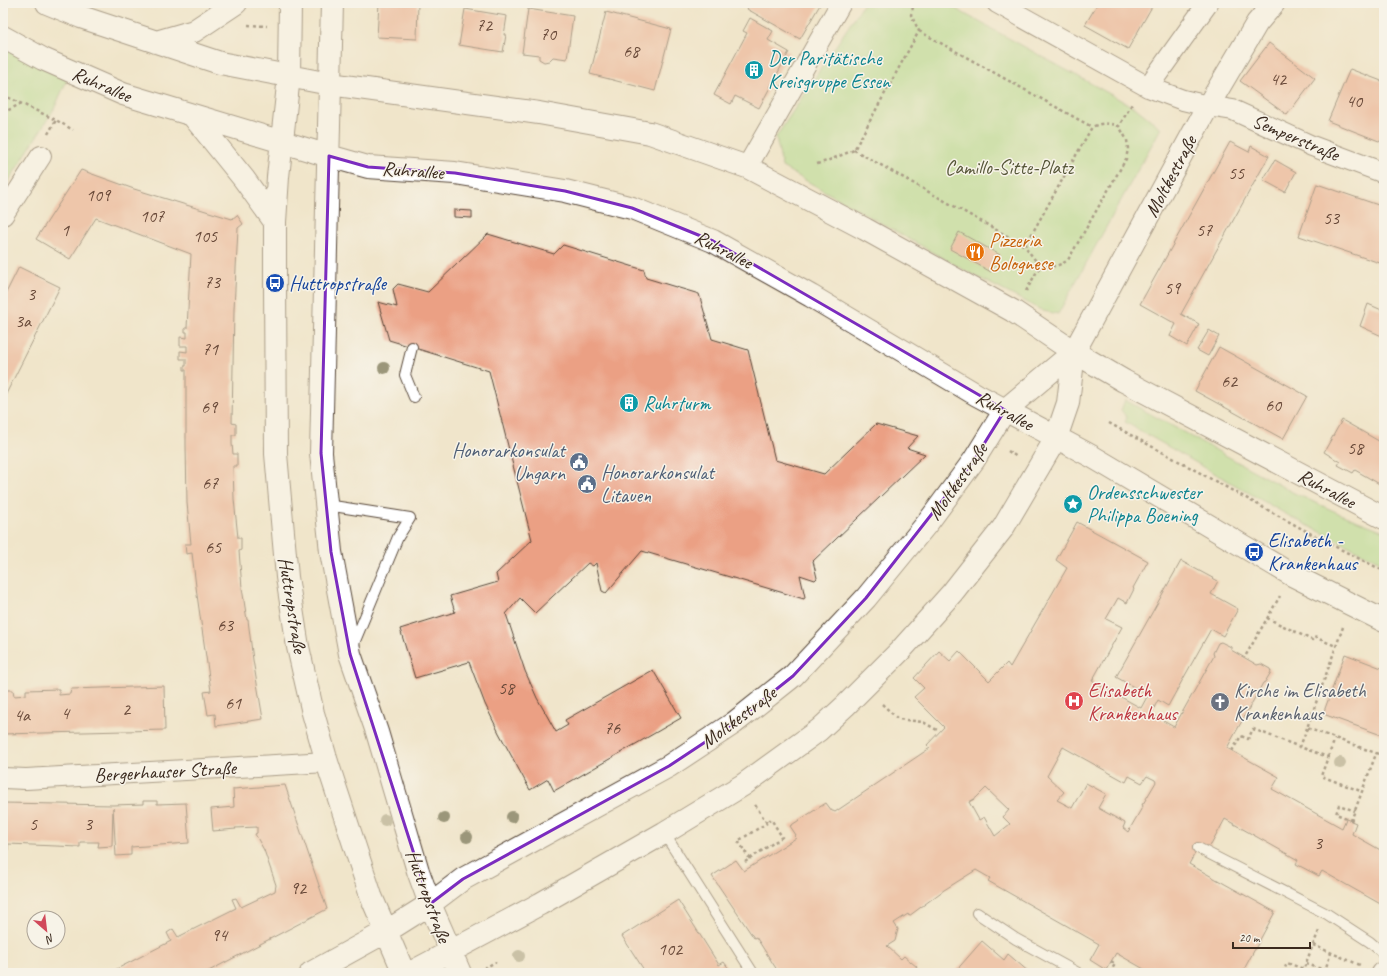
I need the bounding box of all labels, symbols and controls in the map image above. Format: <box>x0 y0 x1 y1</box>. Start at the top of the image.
house number: 72 <box>476 14 494 36</box>
house number: 70 <box>540 23 558 45</box>
house number: 68 <box>623 40 641 62</box>
place label: Der Paritätische Kreisgruppe Essen <box>768 46 891 94</box>
building icon: Der Paritätische Kreisgruppe Essen <box>743 59 765 81</box>
street label: Ruhrallee <box>68 61 137 109</box>
house number: 42 <box>1270 68 1288 90</box>
house number: 40 <box>1346 90 1364 112</box>
street label: Semperstraße <box>1249 108 1344 167</box>
street label: Moltkestraße <box>1139 130 1203 221</box>
park label: Camillo-Sitte-Platz <box>945 155 1075 180</box>
street label: Ruhrallee <box>381 156 446 185</box>
house number: 55 <box>1228 162 1245 184</box>
house number: 109 <box>86 184 112 206</box>
house number: 107 <box>140 205 165 227</box>
house number: 53 <box>1323 207 1341 229</box>
house number: 1 <box>61 219 70 241</box>
house number: 57 <box>1196 219 1213 241</box>
street label: Ruhrallee <box>691 224 758 275</box>
house number: 105 <box>193 225 218 247</box>
place label: Pizzeria Bolognese <box>989 228 1054 276</box>
restaurant icon: Pizzeria Bolognese <box>964 241 986 263</box>
house number: 73 <box>204 271 222 293</box>
place label: Huttropstraße <box>289 271 388 296</box>
bus stop icon: Huttropstraße <box>264 272 286 294</box>
house number: 59 <box>1164 277 1182 299</box>
house number: 3 <box>27 283 37 305</box>
house number: 3a <box>15 310 32 332</box>
house number: 71 <box>202 338 219 360</box>
house number: 62 <box>1221 370 1239 392</box>
street label: Ruhrallee <box>972 385 1039 437</box>
place label: Ruhrturm <box>643 391 712 416</box>
building icon: Ruhrturm <box>618 392 640 414</box>
house number: 60 <box>1265 394 1283 416</box>
house number: 69 <box>201 396 219 418</box>
street label: Moltkestraße <box>922 437 994 525</box>
house number: 58 <box>1347 437 1365 459</box>
place label: Honorarkonsulat Ungarn <box>452 438 567 486</box>
public building icon: Honorarkonsulat Ungarn <box>568 451 590 473</box>
place label: Honorarkonsulat Litauen <box>601 460 716 508</box>
street label: Ruhrallee <box>1294 463 1361 515</box>
house number: 67 <box>202 472 219 494</box>
public building icon: Honorarkonsulat Litauen <box>576 473 598 495</box>
place label: Ordensschwester Philippa Boening <box>1087 480 1204 528</box>
place icon: Ordensschwester Philippa Boening <box>1062 493 1084 515</box>
place label: Elisabeth - Krankenhaus <box>1268 528 1359 576</box>
house number: 65 <box>205 536 222 558</box>
bus stop icon: Elisabeth - Krankenhaus <box>1243 541 1265 563</box>
street label: Huttropstraße <box>273 555 313 656</box>
house number: 63 <box>217 614 235 636</box>
house number: 58 <box>498 677 516 699</box>
place label: Elisabeth Krankenhaus <box>1088 678 1179 726</box>
place label: Kirche im Elisabeth Krankenhaus <box>1234 678 1367 726</box>
street label: Moltkestraße <box>695 680 782 754</box>
hospital icon: Elisabeth Krankenhaus <box>1063 690 1085 712</box>
church icon: Kirche im Elisabeth Krankenhaus <box>1209 691 1231 713</box>
house number: 61 <box>225 692 242 714</box>
house number: 2 <box>122 698 132 720</box>
house number: 4 <box>61 702 71 724</box>
house number: 4a <box>14 704 31 726</box>
house number: 76 <box>604 717 621 739</box>
street label: Bergerhauser Straße <box>94 755 238 788</box>
house number: 5 <box>29 813 38 835</box>
house number: 3 <box>84 813 94 835</box>
house number: 3 <box>1314 832 1324 854</box>
street label: Huttropstraße <box>400 846 457 947</box>
house number: 92 <box>290 877 308 899</box>
north arrow <box>26 910 66 950</box>
house number: 94 <box>211 924 229 946</box>
scale bar <box>1233 924 1310 950</box>
text: 20 m <box>1239 930 1261 946</box>
text: N <box>42 931 57 948</box>
house number: 102 <box>658 938 684 960</box>

